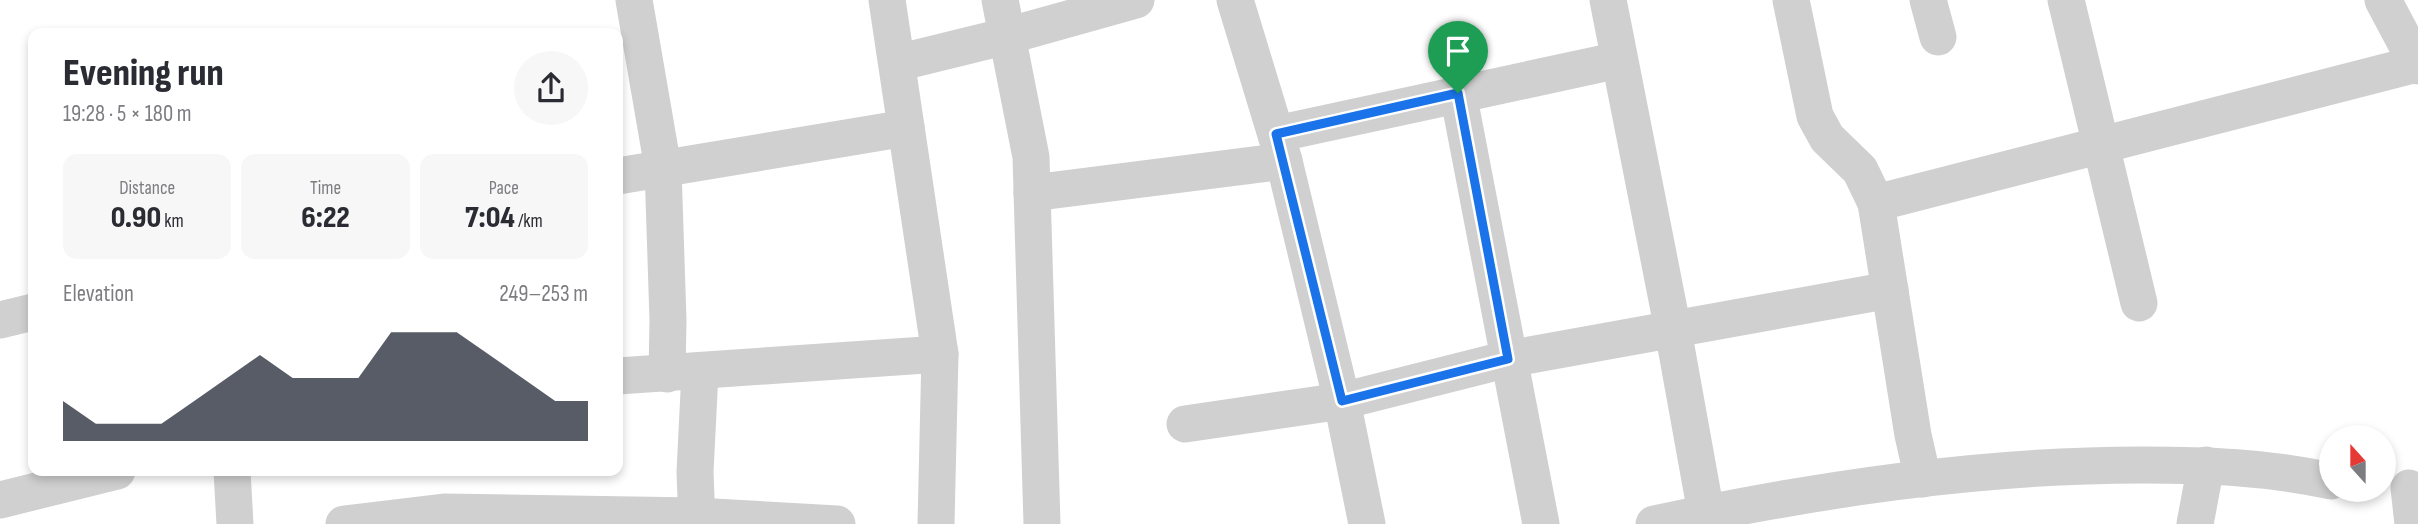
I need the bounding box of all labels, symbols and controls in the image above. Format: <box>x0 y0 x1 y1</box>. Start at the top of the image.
pin <box>1428 21 1488 93</box>
icon: arrive <box>1439 32 1477 70</box>
text: Evening run <box>63 51 224 96</box>
button: share <box>514 51 588 125</box>
text: 19:28 · 5 × 180 m <box>63 100 192 128</box>
text: Distance <box>119 177 175 200</box>
text: Time <box>310 177 341 200</box>
text: Pace <box>489 177 519 200</box>
text: 0.90 <box>111 200 161 236</box>
text: 6:22 <box>301 200 350 236</box>
text: 7:04 <box>465 200 515 236</box>
text: km <box>161 210 184 233</box>
text: /km <box>515 210 543 233</box>
text: Elevation <box>63 280 134 308</box>
text: 249–253 m <box>499 280 588 308</box>
north arrow <box>2319 425 2396 502</box>
map controls <box>2319 425 2396 502</box>

